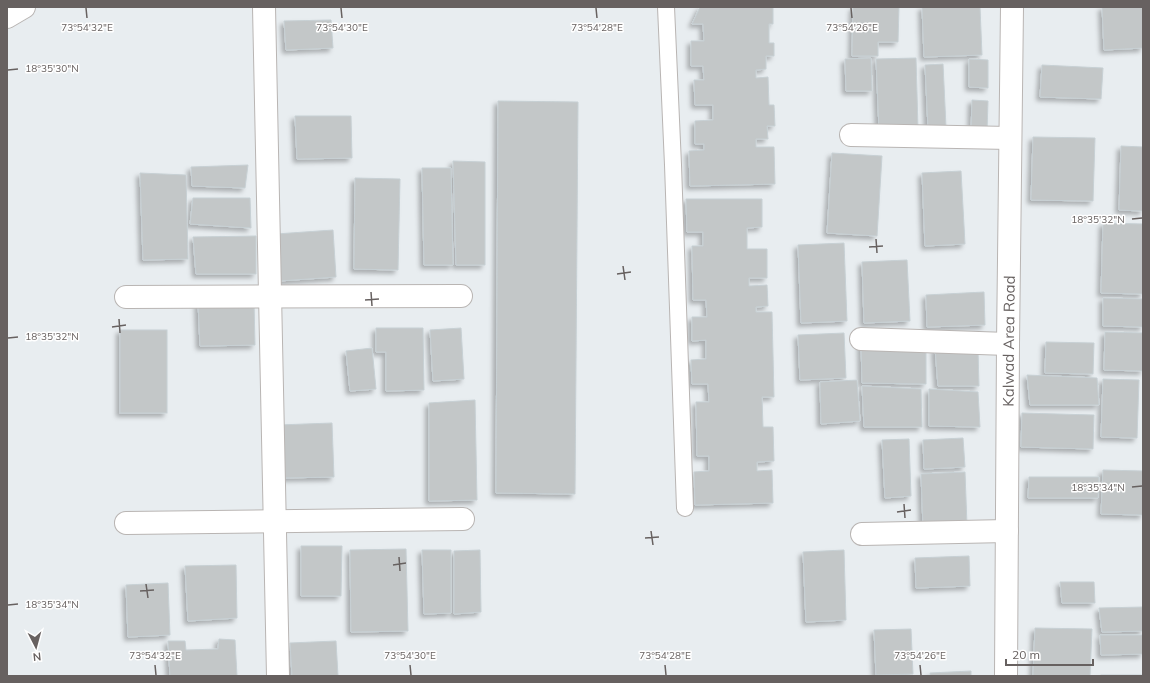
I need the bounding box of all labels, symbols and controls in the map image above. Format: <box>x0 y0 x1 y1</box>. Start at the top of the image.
text: 73°54'32"E <box>61 21 113 34</box>
text: 73°54'30"E <box>316 21 368 34</box>
text: 73°54'28"E <box>571 21 623 34</box>
text: 73°54'26"E <box>826 21 878 34</box>
text: 18°35'30"N <box>25 62 79 75</box>
text: 18°35'32"N <box>1071 213 1125 226</box>
street label: Kalwad Area Road <box>998 275 1018 407</box>
text: 18°35'32"N <box>25 330 79 343</box>
text: 18°35'34"N <box>1071 481 1125 494</box>
text: 18°35'34"N <box>25 598 79 611</box>
north arrow <box>16 627 56 667</box>
scale bar <box>1006 641 1093 667</box>
text: 20 m <box>1012 647 1040 662</box>
text: 73°54'32"E <box>129 649 181 662</box>
text: 73°54'30"E <box>384 649 436 662</box>
text: 73°54'28"E <box>639 649 691 662</box>
text: 73°54'26"E <box>894 649 946 662</box>
text: N <box>32 650 42 664</box>

